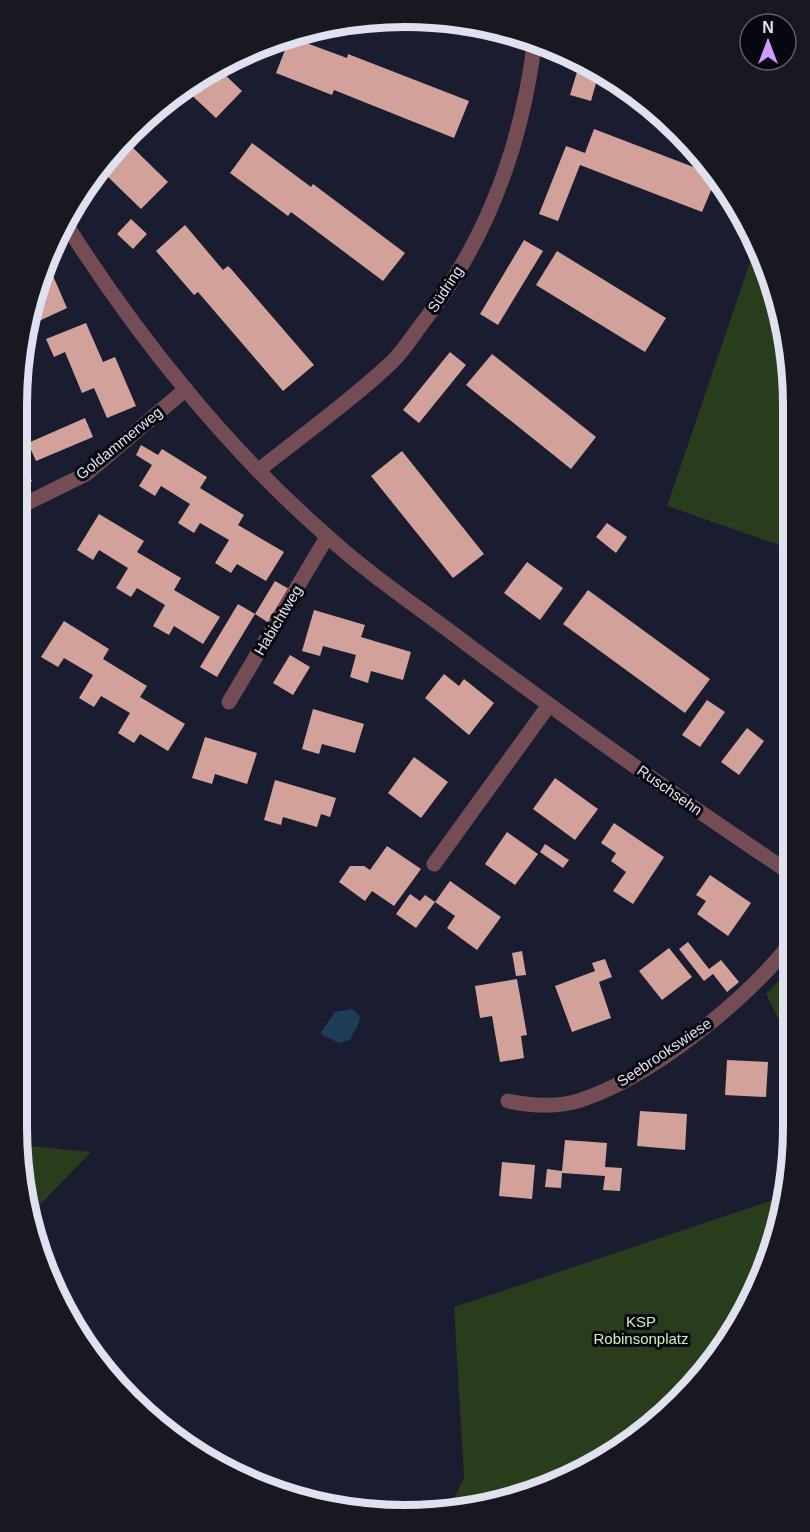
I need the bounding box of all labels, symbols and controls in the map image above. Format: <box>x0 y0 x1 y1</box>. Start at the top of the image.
north arrow <box>738 12 798 72</box>
text: N <box>762 19 774 36</box>
street label: Südring <box>424 263 466 315</box>
street label: Goldammerweg <box>73 403 165 483</box>
street label: Habichtweg <box>251 582 305 658</box>
street label: Ruschsehn <box>634 762 706 818</box>
street label: Seebrookswiese <box>614 1014 714 1090</box>
park label: KSP Robinsonplatz <box>593 1313 689 1347</box>

